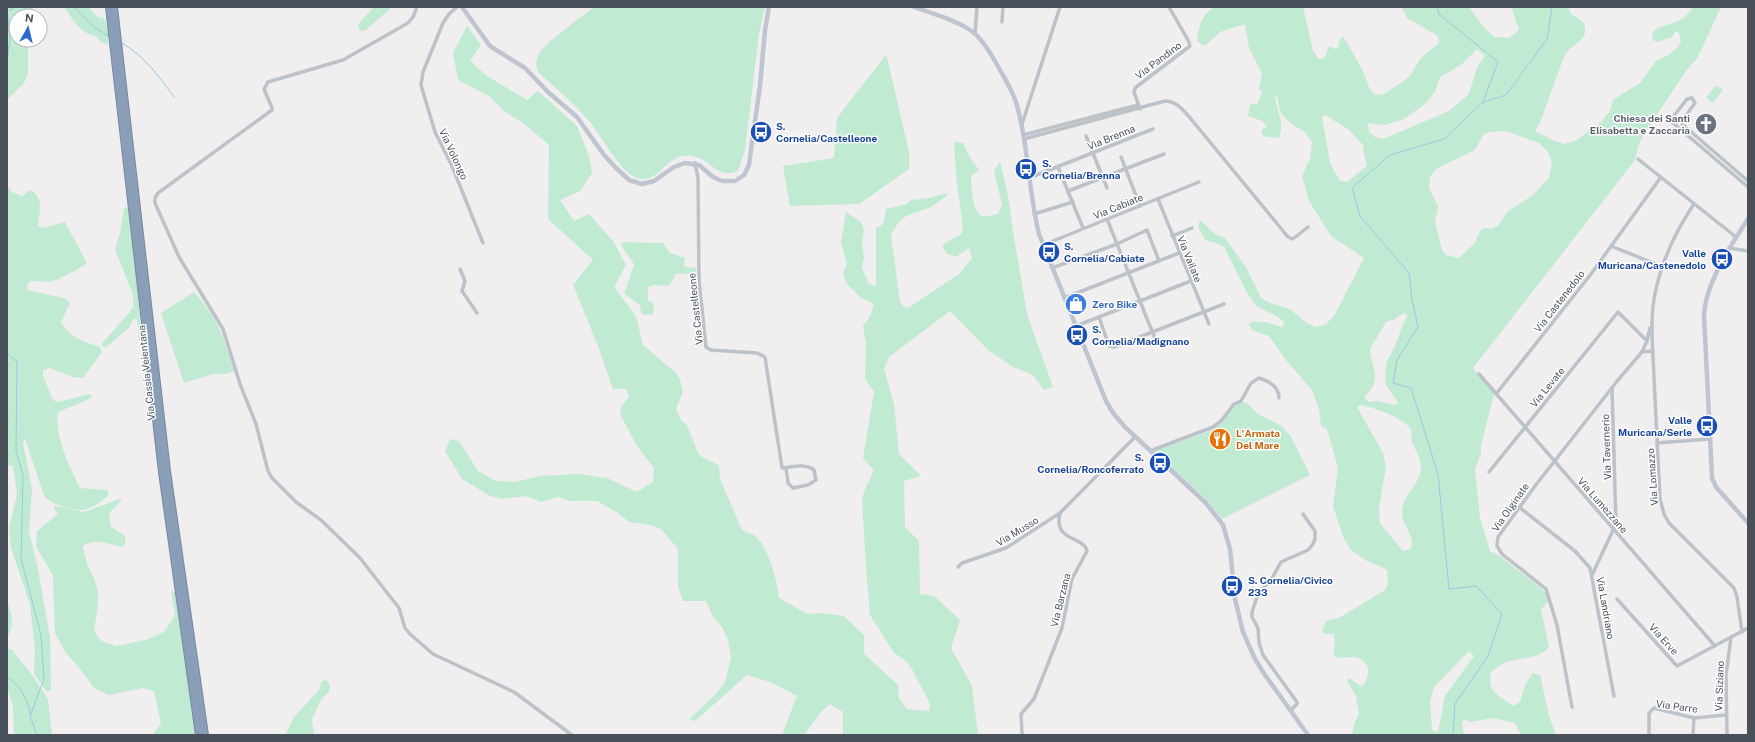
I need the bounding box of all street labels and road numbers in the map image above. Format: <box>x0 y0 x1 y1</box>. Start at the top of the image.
street label: Via Pandino <box>1133 39 1184 81</box>
street label: Via Brenna <box>1085 122 1137 152</box>
street label: Via Volongo <box>437 127 471 182</box>
street label: Via Cabiate <box>1091 190 1145 221</box>
street label: Via Vailate <box>1175 234 1205 284</box>
street label: Via Castenedolo <box>1531 267 1587 334</box>
street label: Via Castelleone <box>685 272 705 346</box>
street label: Via Cassia Veientana <box>135 325 157 421</box>
street label: Via Levate <box>1527 364 1567 409</box>
street label: Via Tavernerio <box>1599 414 1613 480</box>
street label: Via Lomazzo <box>1644 447 1660 506</box>
street label: Via Lumezzane <box>1576 475 1631 536</box>
street label: Via Olginate <box>1489 480 1531 534</box>
street label: Via Musso <box>994 513 1041 548</box>
street label: Via Barzana <box>1048 572 1072 628</box>
street label: Via Landriano <box>1595 576 1617 641</box>
street label: Via Erve <box>1647 621 1681 657</box>
street label: Via Siziano <box>1712 660 1726 711</box>
street label: Via Parre <box>1655 697 1699 715</box>

